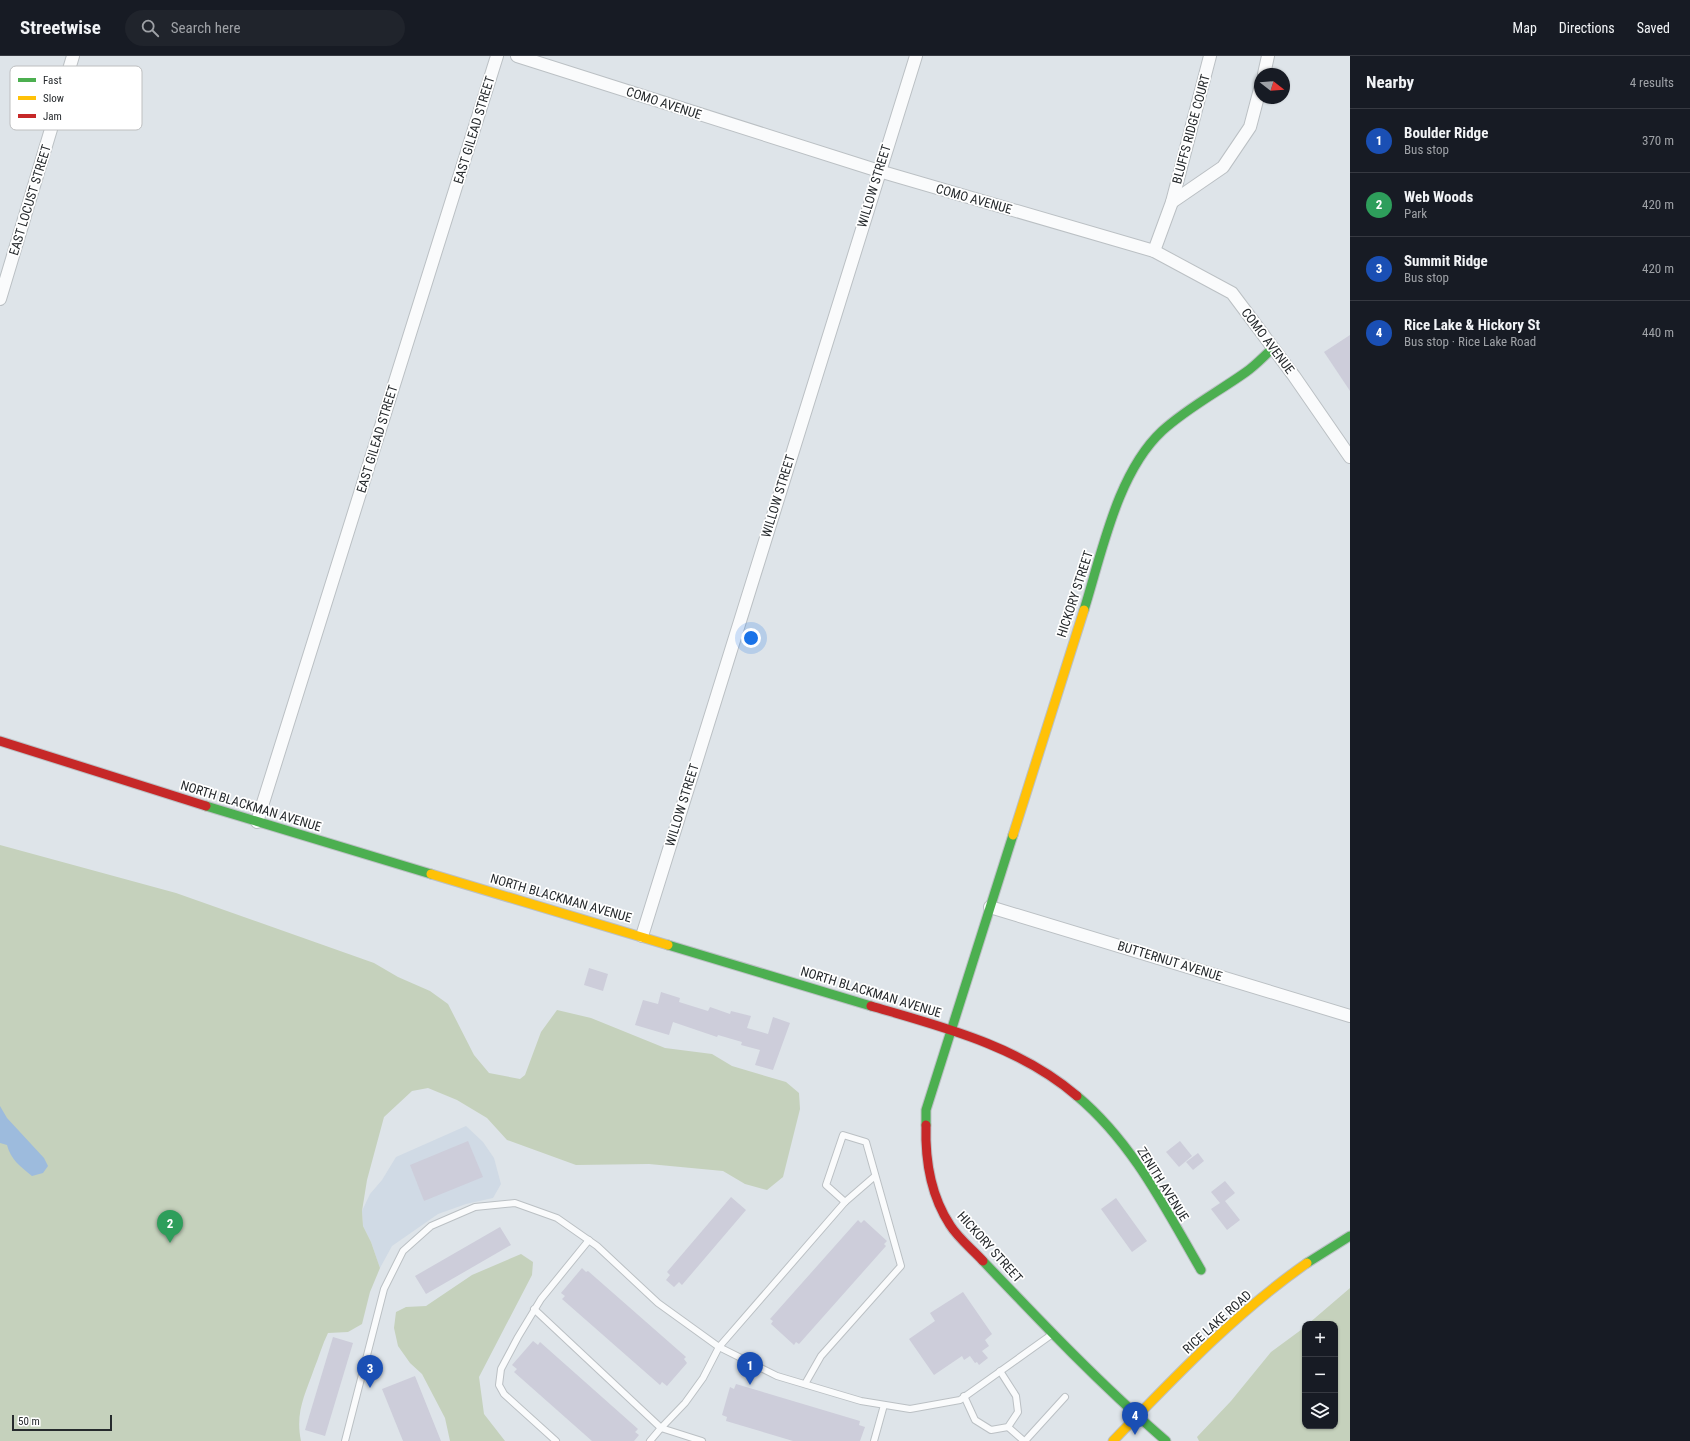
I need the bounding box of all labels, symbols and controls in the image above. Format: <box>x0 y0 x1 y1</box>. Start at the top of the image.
search box <box>125 10 405 46</box>
text: Streetwise <box>20 16 101 39</box>
icon: search <box>139 17 161 39</box>
text: Search here <box>171 19 241 37</box>
text: Map <box>1513 20 1537 36</box>
text: Directions <box>1559 20 1615 36</box>
text: Saved <box>1637 20 1670 36</box>
legend <box>10 66 142 130</box>
north arrow <box>1254 68 1290 104</box>
street label: BLUFFS RIDGE COURT <box>1169 72 1213 185</box>
text: Nearby <box>1366 72 1414 92</box>
text: Fast <box>43 74 62 87</box>
street label: EAST GILEAD STREET <box>450 74 498 186</box>
text: 4 results <box>1630 75 1674 90</box>
street label: COMO AVENUE <box>624 84 704 122</box>
text: Slow <box>43 92 64 105</box>
text: Jam <box>43 110 62 123</box>
text: Boulder Ridge <box>1404 124 1488 142</box>
text: 1 <box>1376 133 1382 148</box>
text: 370 m <box>1642 133 1674 148</box>
street label: WILLOW STREET <box>854 142 894 229</box>
text: Bus stop <box>1404 142 1449 157</box>
street label: EAST LOCUST STREET <box>6 143 54 257</box>
street label: COMO AVENUE <box>934 181 1014 217</box>
text: Web Woods <box>1404 188 1473 206</box>
text: 2 <box>1376 197 1382 212</box>
text: 420 m <box>1642 197 1674 212</box>
text: Park <box>1404 206 1427 221</box>
text: Summit Ridge <box>1404 252 1488 270</box>
text: 3 <box>1376 261 1382 276</box>
text: 420 m <box>1642 261 1674 276</box>
text: Bus stop <box>1404 270 1449 285</box>
street label: COMO AVENUE <box>1238 305 1298 377</box>
text: Rice Lake & Hickory St <box>1404 316 1540 334</box>
text: 4 <box>1376 325 1382 340</box>
text: 440 m <box>1642 325 1674 340</box>
text: Bus stop · Rice Lake Road <box>1404 334 1536 349</box>
street label: EAST GILEAD STREET <box>353 383 401 495</box>
street label: WILLOW STREET <box>758 452 798 539</box>
street label: HICKORY STREET <box>1054 549 1096 639</box>
your location <box>741 628 761 648</box>
street label: WILLOW STREET <box>662 761 702 848</box>
street label: NORTH BLACKMAN AVENUE <box>179 777 323 835</box>
street label: NORTH BLACKMAN AVENUE <box>489 871 633 925</box>
street label: BUTTERNUT AVENUE <box>1116 938 1224 984</box>
street label: NORTH BLACKMAN AVENUE <box>799 963 943 1021</box>
street label: ZENITH AVENUE <box>1134 1144 1192 1224</box>
street label: HICKORY STREET <box>954 1209 1026 1286</box>
pin: 2 <box>157 1210 183 1243</box>
street label: RICE LAKE ROAD <box>1180 1287 1254 1357</box>
map controls <box>1302 1321 1338 1429</box>
button: + <box>1302 1321 1338 1357</box>
pin: 1 <box>737 1352 763 1385</box>
pin: 3 <box>357 1355 383 1388</box>
button: − <box>1302 1357 1338 1393</box>
button: layers <box>1302 1393 1338 1429</box>
pin: 4 <box>1122 1402 1148 1435</box>
scale bar <box>12 1413 112 1432</box>
text: 50 m <box>18 1415 40 1428</box>

